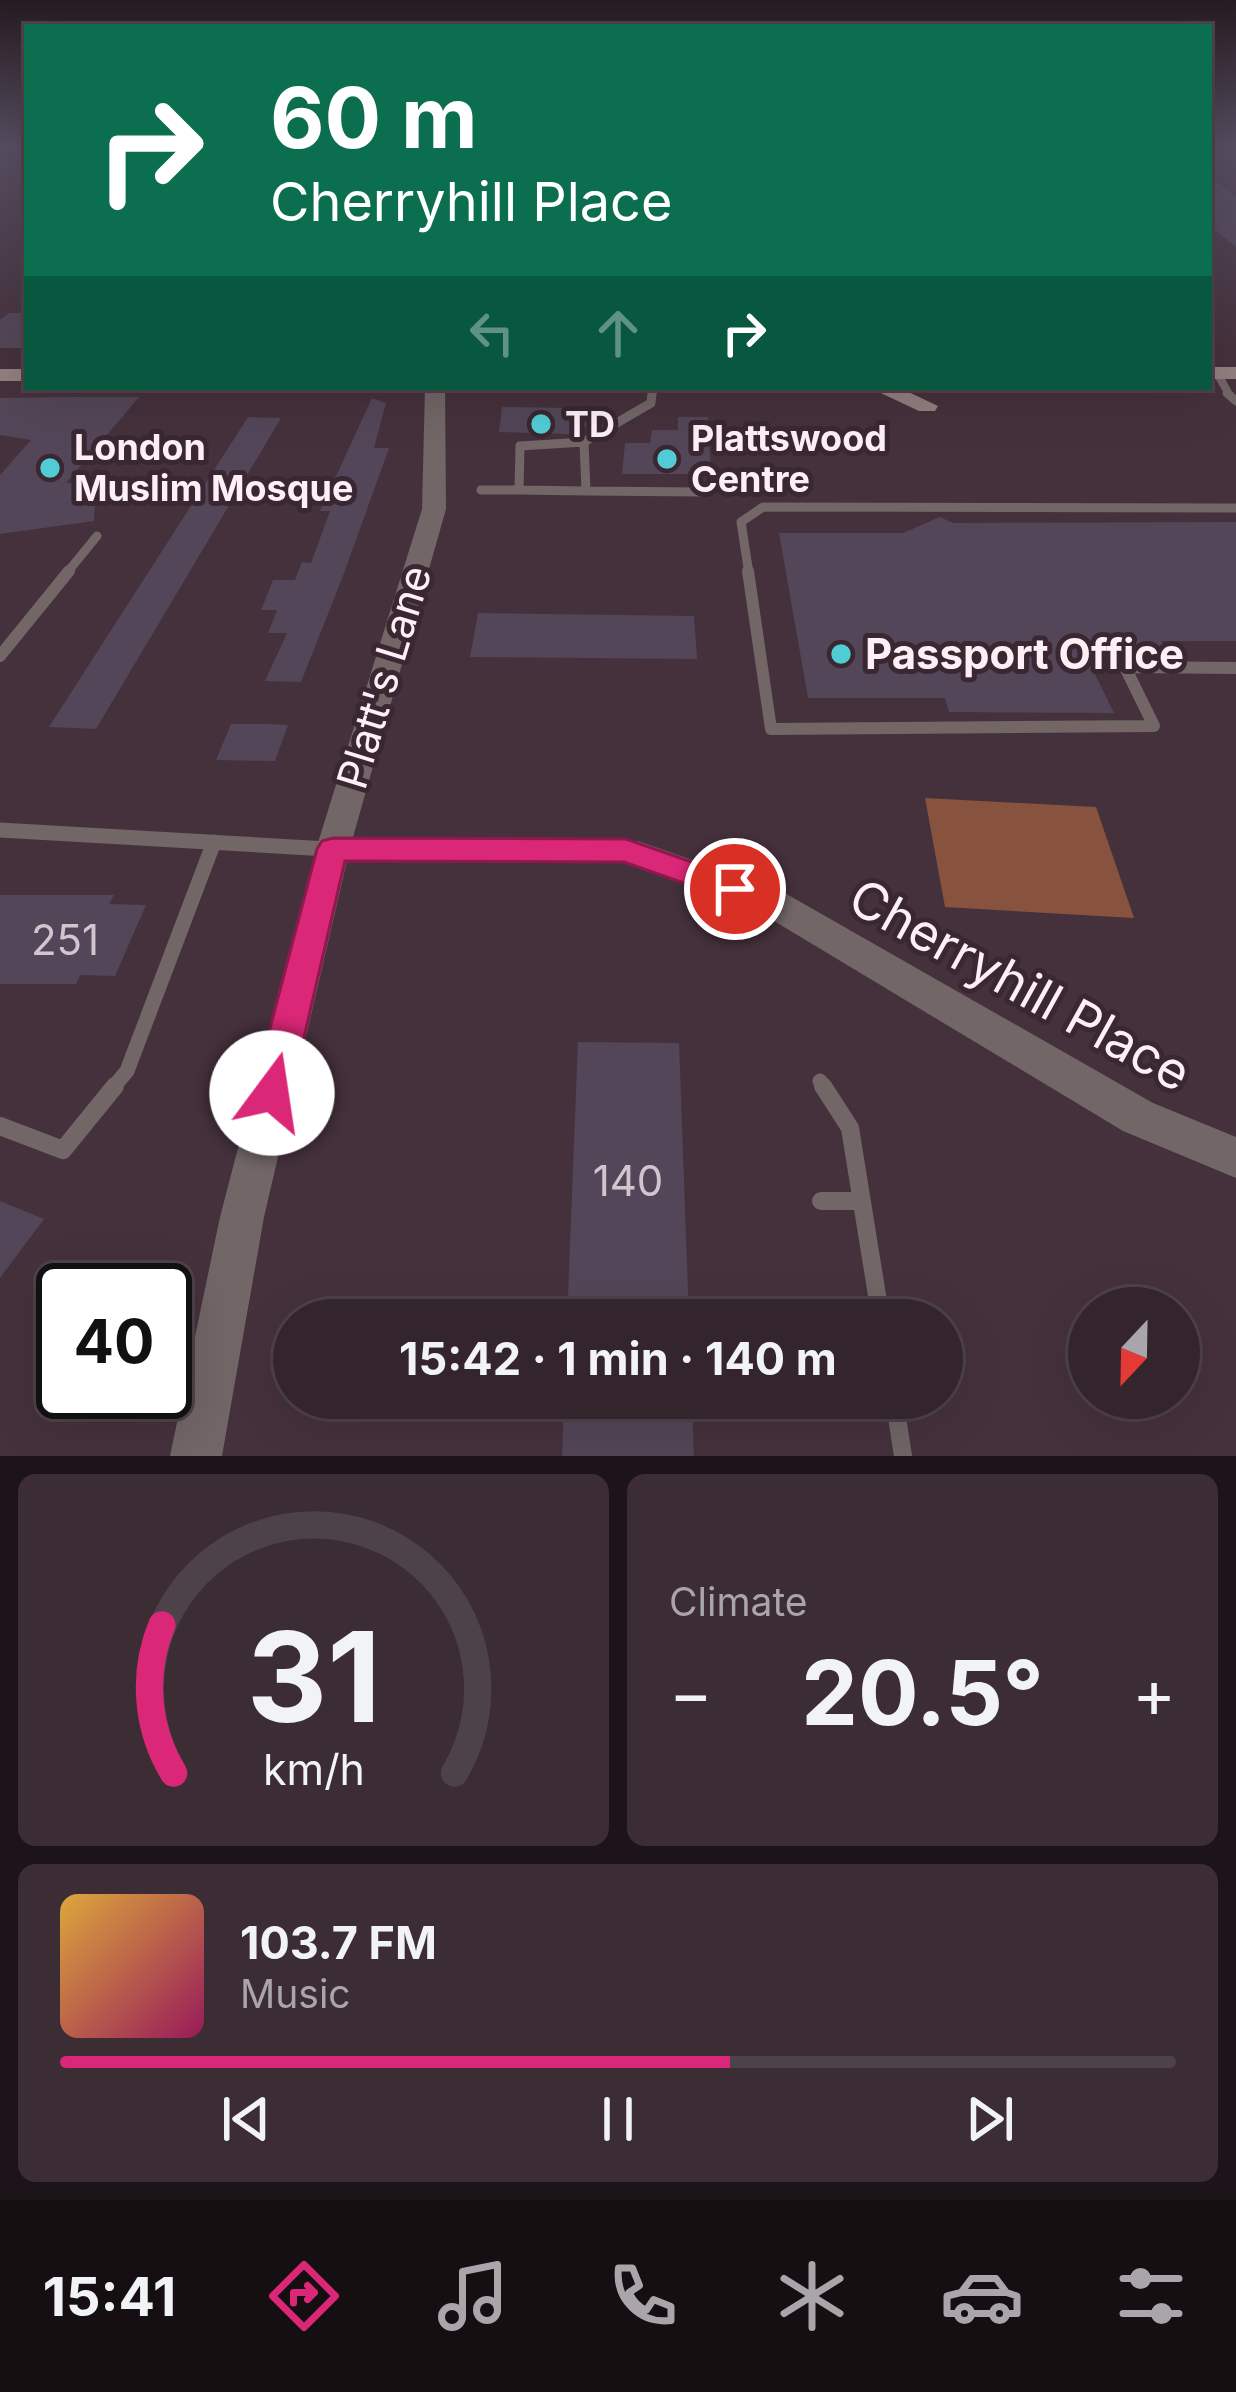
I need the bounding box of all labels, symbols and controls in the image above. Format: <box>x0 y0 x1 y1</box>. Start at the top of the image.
text: 60 m <box>270 67 478 168</box>
icon: right <box>72 72 228 228</box>
text: Cherryhill Place <box>270 169 672 234</box>
icon: left <box>459 300 525 366</box>
icon: ahead <box>585 300 651 366</box>
icon: right <box>711 300 777 366</box>
place label: TD <box>565 402 615 446</box>
marker: TD <box>528 411 554 437</box>
place label: Plattswood Centre <box>691 416 887 501</box>
place label: London Muslim Mosque <box>74 425 353 510</box>
marker: Plattswood Centre <box>654 446 680 472</box>
marker: London Muslim Mosque <box>37 455 63 481</box>
street label: Platt's Lane <box>325 559 442 794</box>
place label: Passport Office <box>865 628 1184 679</box>
marker: Passport Office <box>828 641 854 667</box>
pin <box>684 838 786 940</box>
icon: arrive <box>702 856 768 922</box>
street label: Cherryhill Place <box>839 866 1201 1103</box>
house number: 251 <box>31 914 99 965</box>
position arrow <box>209 1030 335 1156</box>
house number: 140 <box>593 1155 663 1206</box>
speed limit sign: 40 <box>36 1263 192 1419</box>
north arrow <box>1068 1287 1200 1419</box>
map controls <box>1068 1287 1200 1419</box>
text: 15:42 · 1 min · 140 m <box>399 1331 837 1386</box>
text: Climate <box>669 1578 808 1625</box>
text: 31 <box>246 1601 381 1752</box>
text: 20.5° <box>801 1638 1044 1747</box>
text: − <box>669 1653 713 1733</box>
text: + <box>1132 1653 1176 1733</box>
text: km/h <box>263 1743 364 1795</box>
text: 103.7 FM <box>240 1915 437 1970</box>
text: Music <box>240 1970 351 2017</box>
icon: previous <box>213 2086 279 2152</box>
icon: pause <box>585 2086 651 2152</box>
icon: next <box>957 2086 1023 2152</box>
icon: directions <box>262 2254 346 2338</box>
icon: music <box>431 2254 515 2338</box>
icon: phone <box>601 2254 685 2338</box>
icon: climate <box>770 2254 854 2338</box>
icon: car <box>940 2254 1024 2338</box>
icon: filters <box>1109 2254 1193 2338</box>
text: 15:41 <box>43 2264 176 2329</box>

